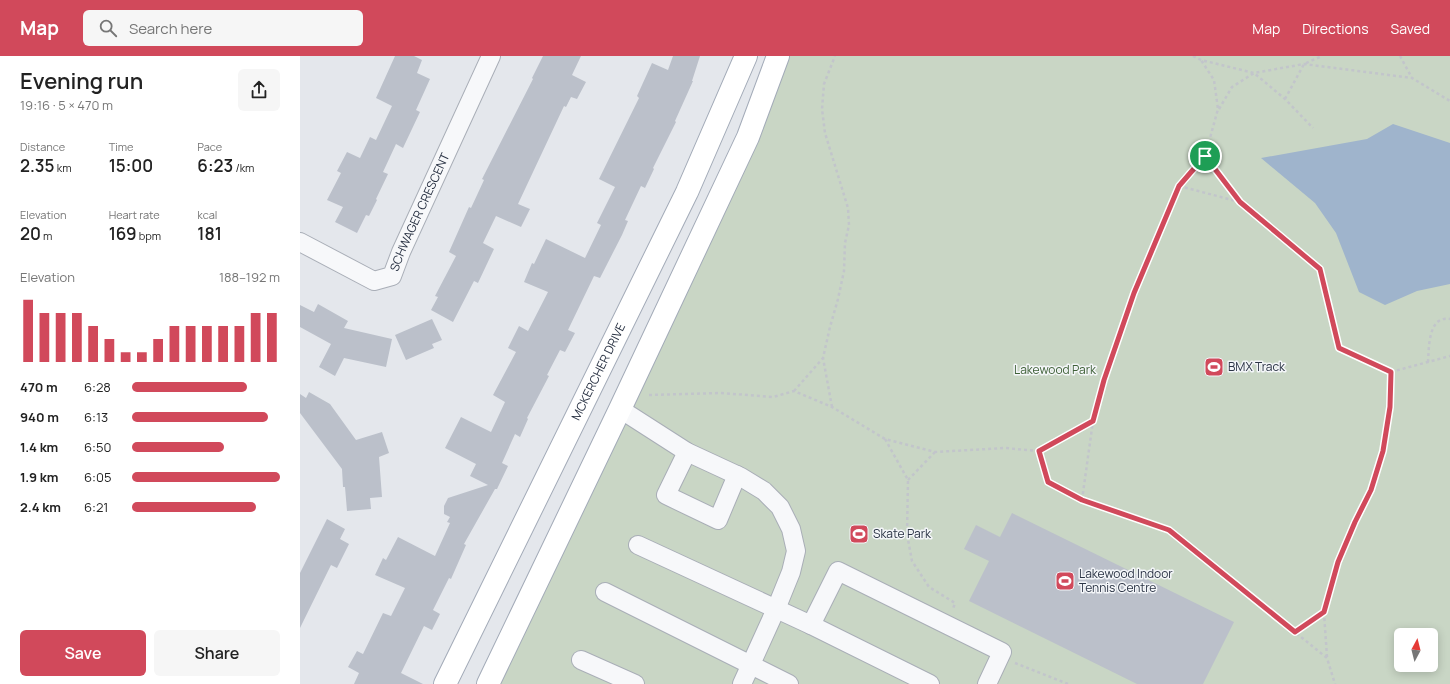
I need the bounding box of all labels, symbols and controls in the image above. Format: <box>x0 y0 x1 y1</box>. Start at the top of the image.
search box <box>83 10 363 46</box>
text: Map <box>20 15 59 41</box>
icon: search <box>97 17 119 39</box>
text: Search here <box>129 18 212 39</box>
text: Map <box>1252 19 1280 38</box>
text: Directions <box>1302 19 1369 38</box>
text: Saved <box>1391 19 1430 38</box>
text: Evening run <box>20 66 143 96</box>
button: share <box>238 69 280 111</box>
text: 19:16 · 5 × 470 m <box>20 96 113 114</box>
text: Distance <box>20 139 65 154</box>
text: Time <box>109 139 134 154</box>
text: Pace <box>197 139 222 154</box>
pin <box>1188 139 1222 173</box>
icon: arrive <box>1194 145 1216 167</box>
street label: SCHWAGER CRESCENT <box>386 149 454 274</box>
text: 2.35 <box>20 154 55 177</box>
text: 15:00 <box>109 154 153 177</box>
text: 6:23 <box>197 154 233 177</box>
text: km <box>55 160 71 175</box>
text: /km <box>233 160 254 175</box>
text: Elevation <box>20 207 66 222</box>
text: Heart rate <box>109 207 160 222</box>
text: kcal <box>197 207 217 222</box>
text: 20 <box>20 222 41 245</box>
text: 169 <box>109 222 137 245</box>
text: 181 <box>197 222 222 245</box>
text: m <box>41 228 52 243</box>
text: bpm <box>137 228 161 243</box>
text: Elevation <box>20 268 75 286</box>
text: 188–192 m <box>219 268 280 286</box>
street label: MCKERCHER DRIVE <box>567 320 629 423</box>
sports icon: BMX Track <box>1203 356 1225 378</box>
place label: BMX Track <box>1228 358 1286 375</box>
park label: Lakewood Park <box>1014 361 1097 378</box>
text: 470 m <box>20 378 58 396</box>
text: 6:28 <box>84 378 111 396</box>
text: 940 m <box>20 408 59 426</box>
text: 6:13 <box>84 408 108 426</box>
text: 1.4 km <box>20 438 58 456</box>
text: 6:50 <box>84 438 111 456</box>
text: 1.9 km <box>20 468 58 486</box>
text: 6:05 <box>84 468 111 486</box>
text: 2.4 km <box>20 498 61 516</box>
text: 6:21 <box>84 498 108 516</box>
sports icon: Skate Park <box>848 523 870 545</box>
place label: Skate Park <box>873 525 932 542</box>
place label: Lakewood Indoor Tennis Centre <box>1079 565 1173 596</box>
sports icon: Lakewood Indoor Tennis Centre <box>1054 570 1076 592</box>
north arrow <box>1394 628 1438 672</box>
map controls <box>1394 628 1438 672</box>
button: Save <box>20 630 146 676</box>
button: Share <box>154 630 280 676</box>

